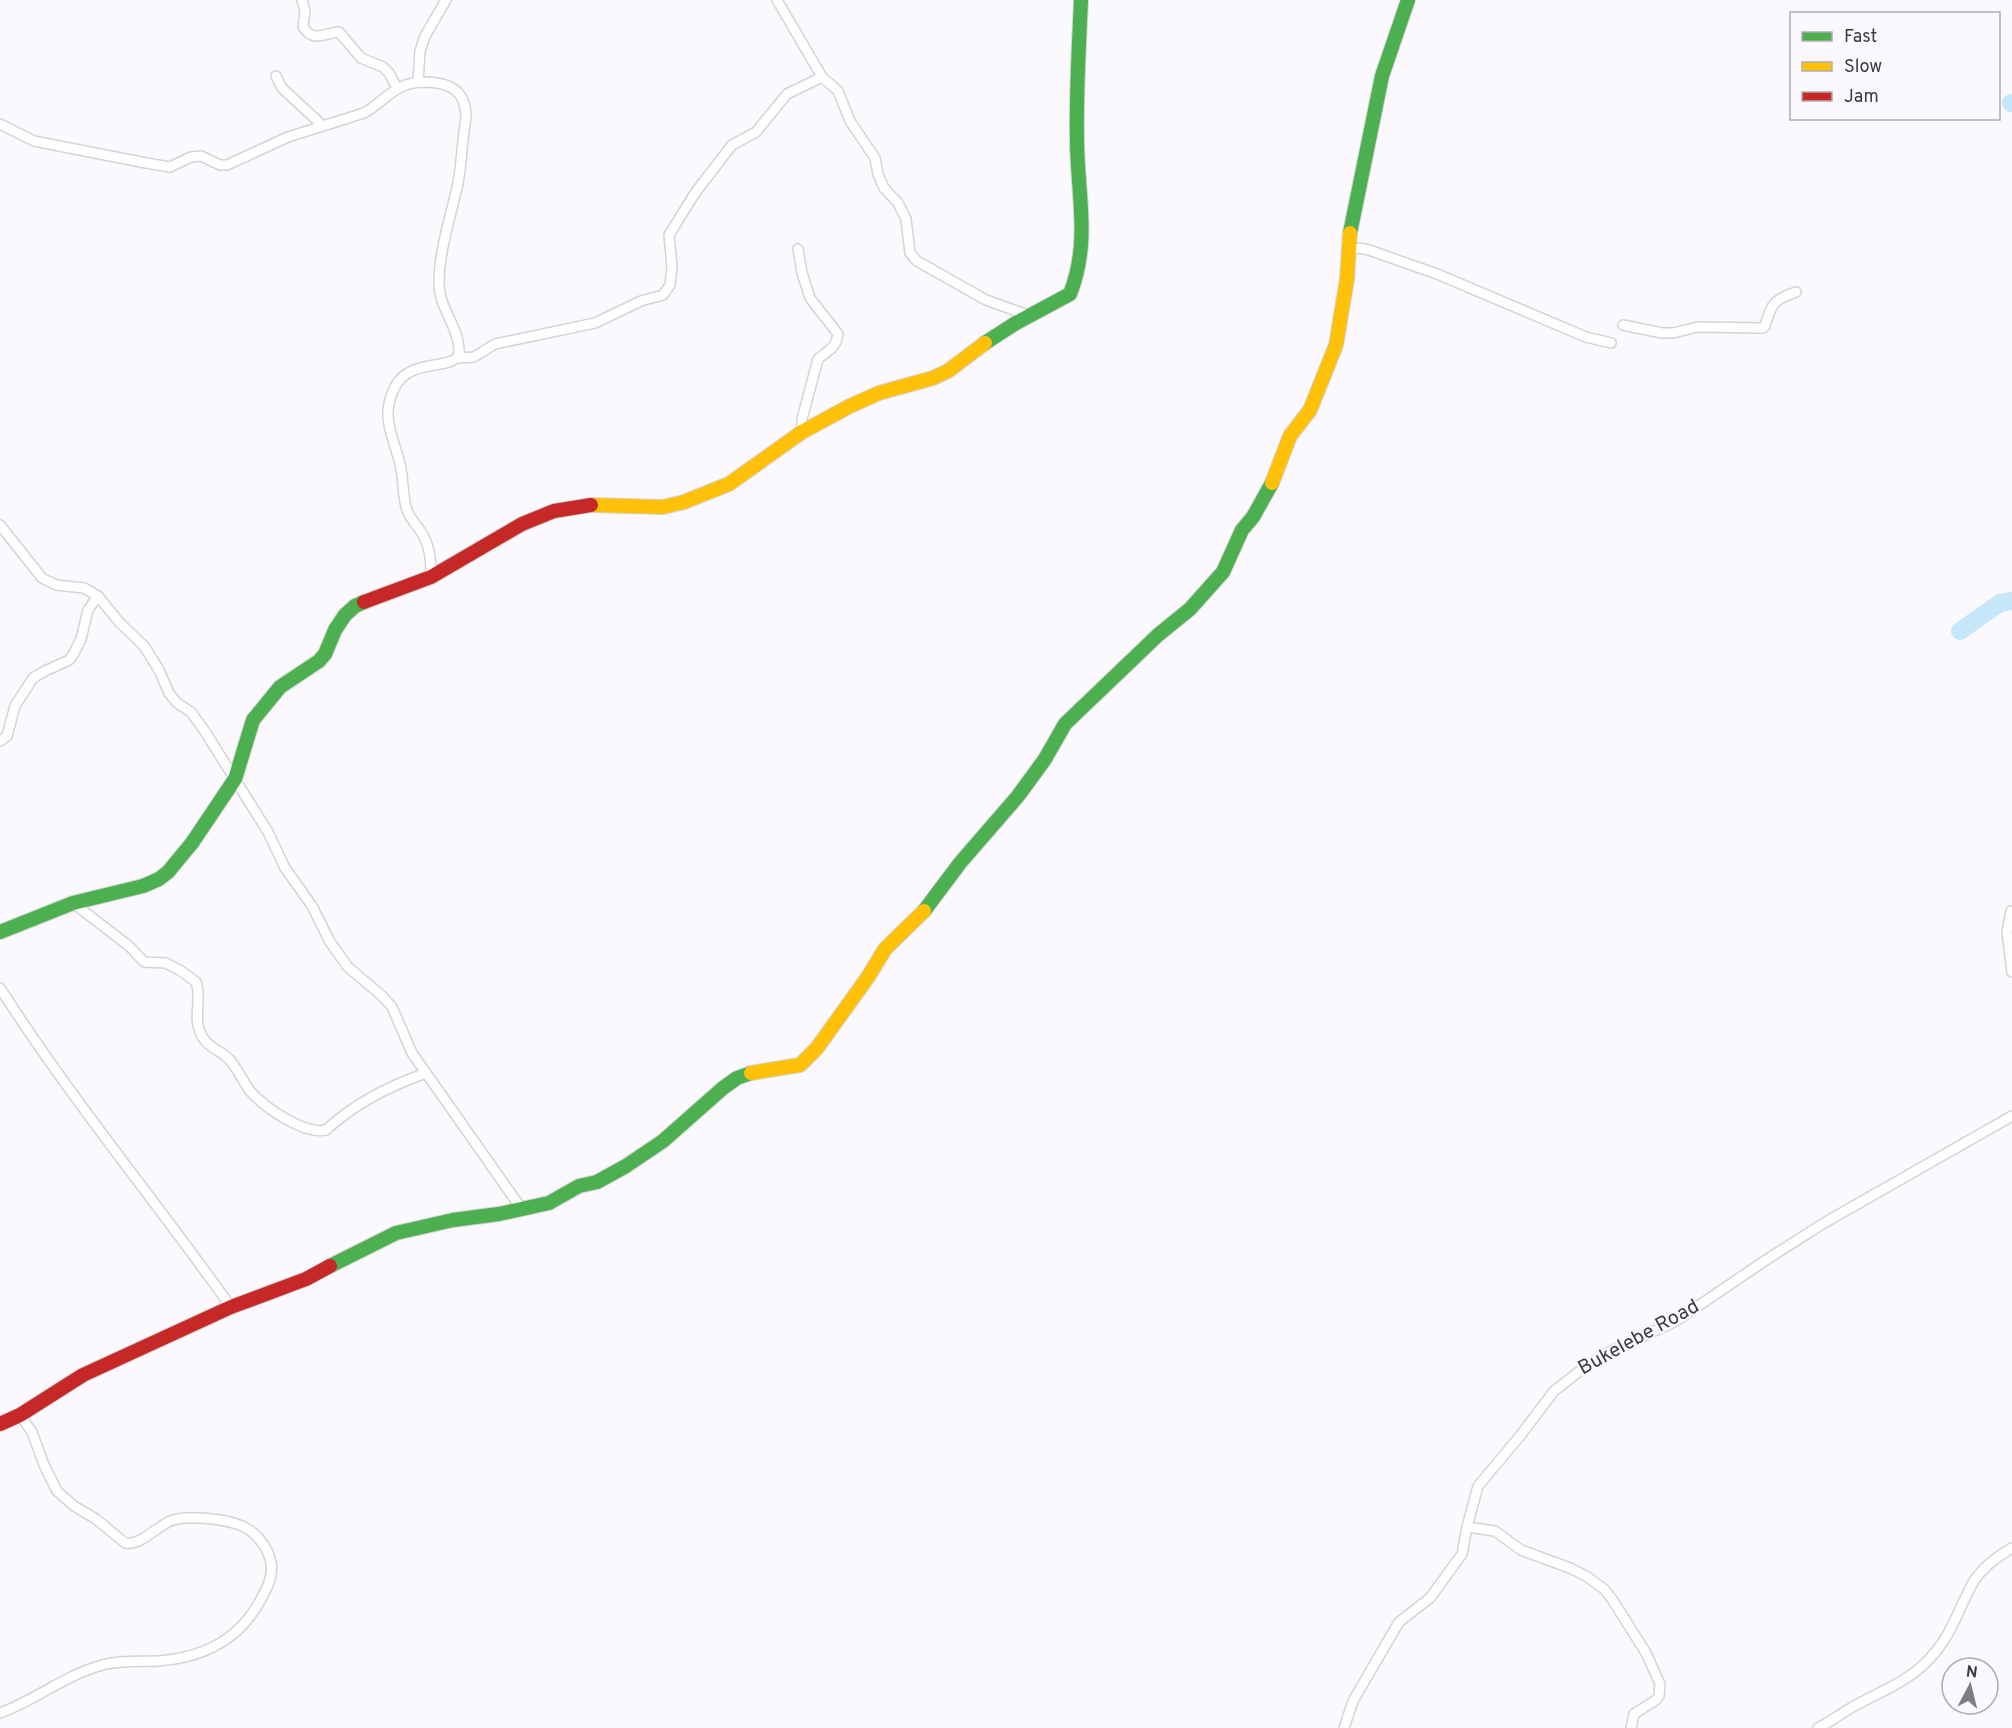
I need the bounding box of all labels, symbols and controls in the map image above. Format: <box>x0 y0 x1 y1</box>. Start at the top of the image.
legend <box>1790 12 2000 120</box>
text: Fast <box>1844 26 1877 49</box>
text: Slow <box>1844 56 1882 79</box>
text: Jam <box>1844 86 1879 109</box>
street label: Bukelebe Road <box>1574 1294 1704 1382</box>
north arrow <box>1940 1656 2000 1716</box>
text: N <box>1965 1662 1979 1684</box>

